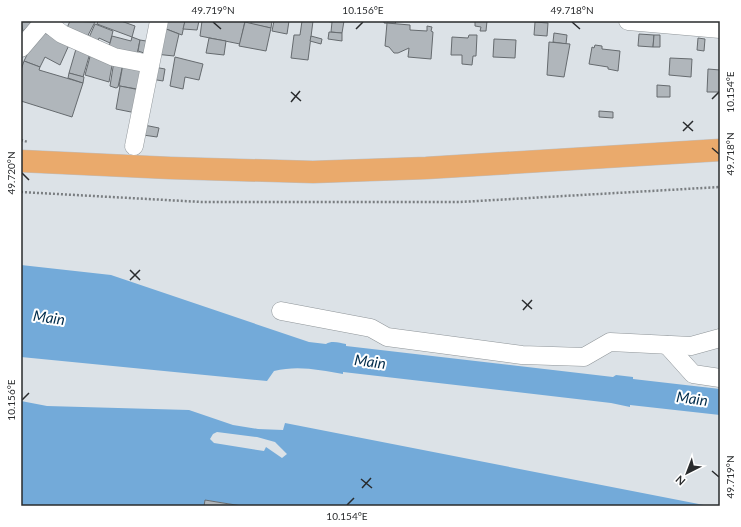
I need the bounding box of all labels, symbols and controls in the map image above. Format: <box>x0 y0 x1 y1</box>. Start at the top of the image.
text: 49.719°N <box>191 4 235 16</box>
text: 10.156°E <box>342 4 384 16</box>
text: 49.718°N <box>550 4 594 16</box>
text: 10.154°E <box>724 71 736 113</box>
text: 49.718°N <box>724 132 736 176</box>
text: 49.720°N <box>5 151 17 195</box>
water label: Main <box>32 306 66 328</box>
water label: Main <box>353 350 387 372</box>
text: 10.156°E <box>5 379 17 421</box>
water label: Main <box>675 387 709 409</box>
north arrow <box>667 453 707 493</box>
text: 49.719°N <box>724 455 736 499</box>
text: N <box>672 473 687 488</box>
text: 10.154°E <box>326 510 368 522</box>

